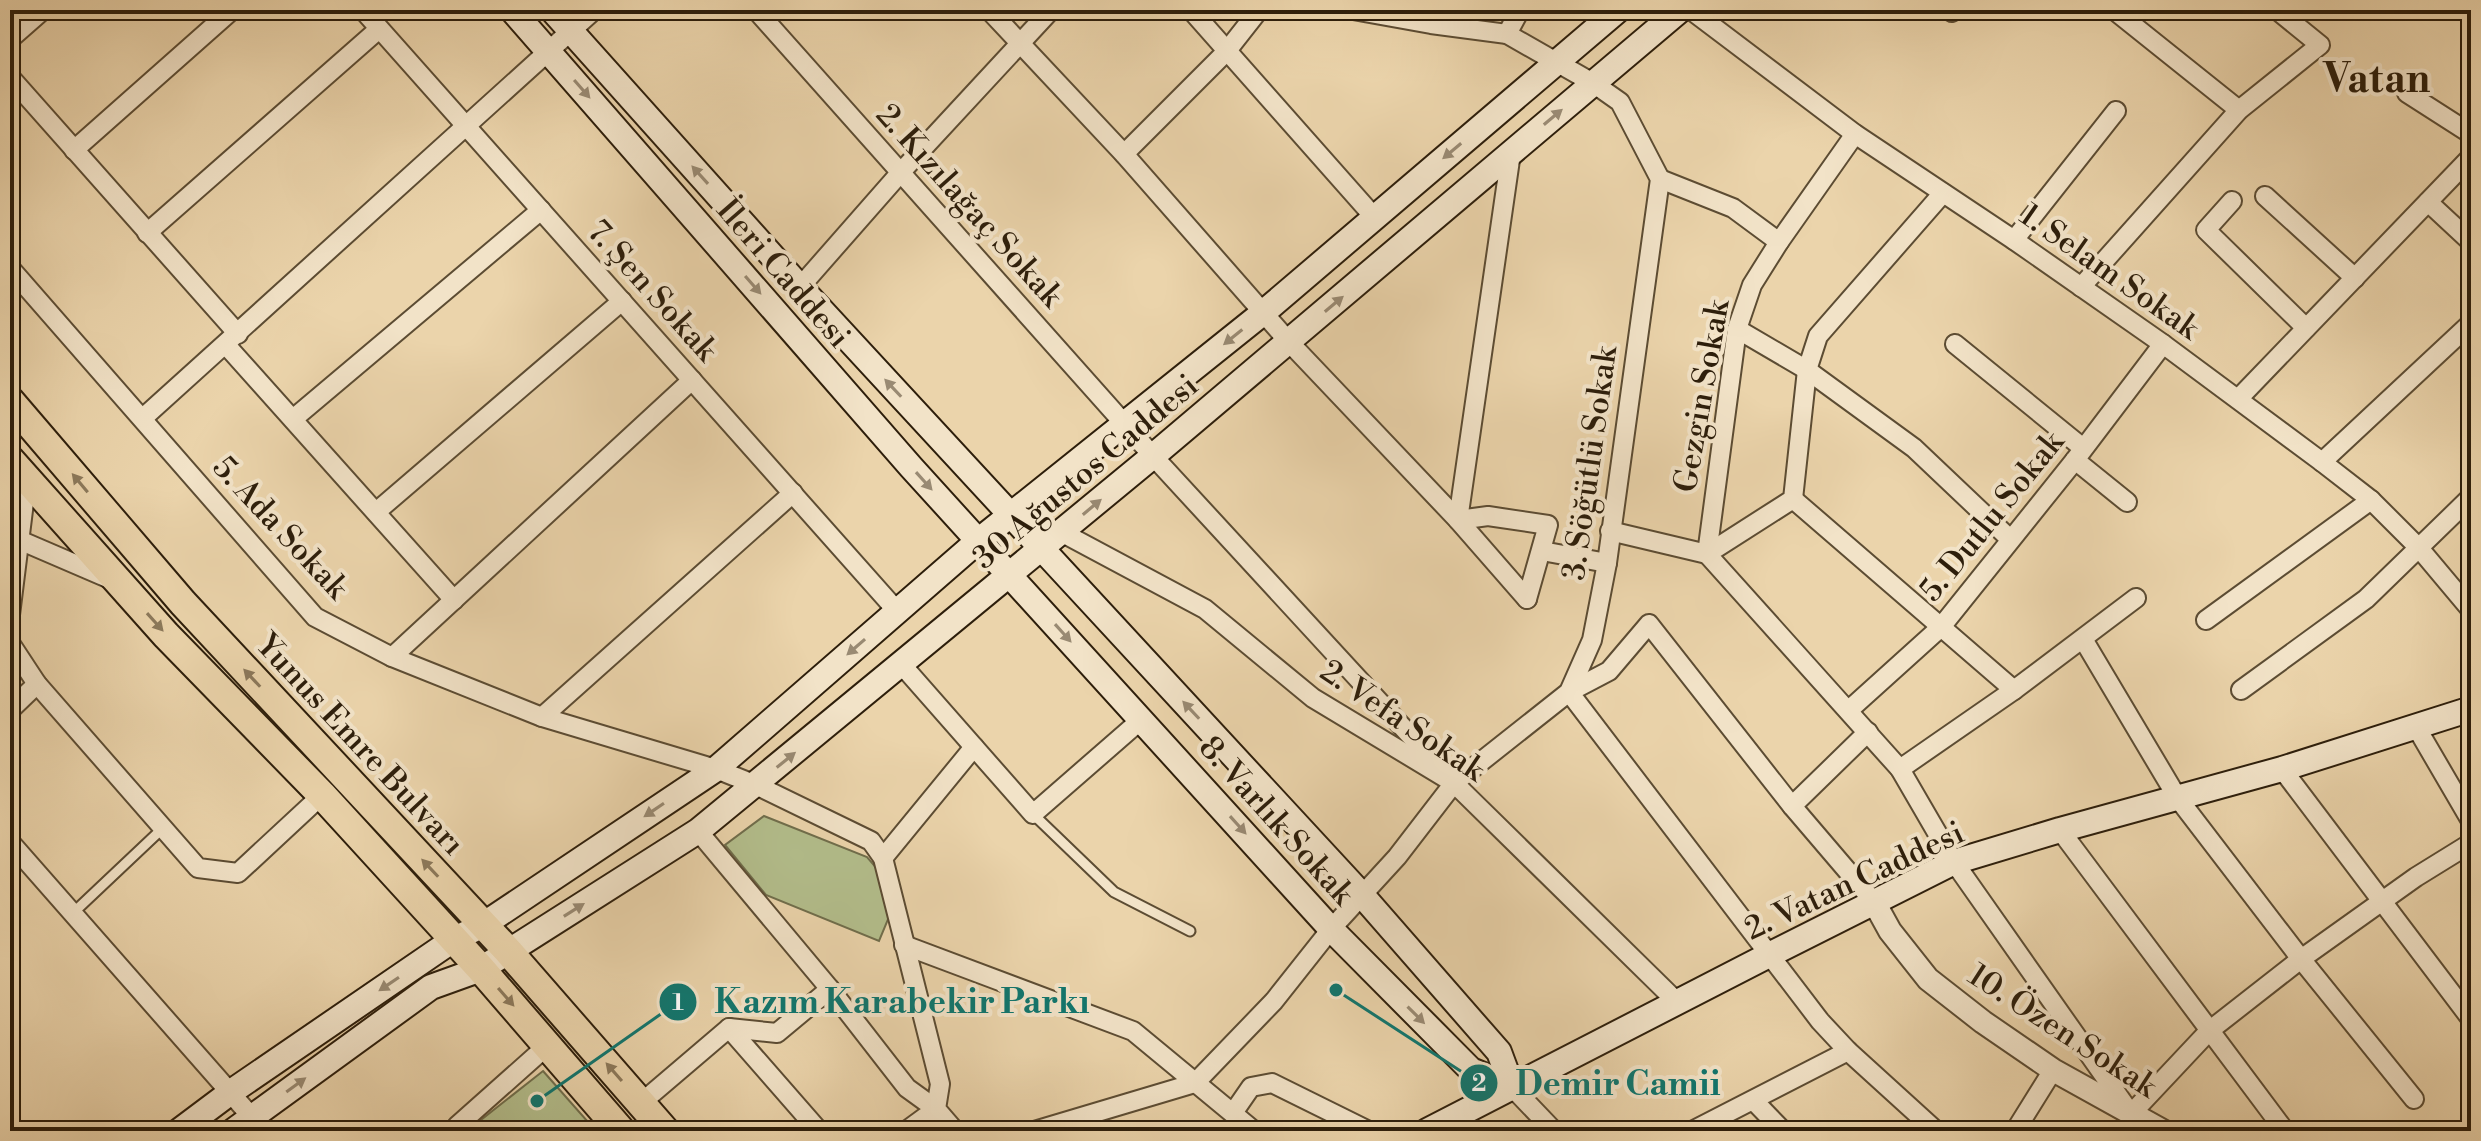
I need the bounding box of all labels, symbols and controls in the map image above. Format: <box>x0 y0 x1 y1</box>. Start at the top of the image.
district label: Vatan <box>2323 55 2431 105</box>
one-way arrow <box>573 79 590 99</box>
street label: 2. Kızılağaç Sokak <box>867 96 1073 317</box>
one-way arrow <box>1543 109 1563 126</box>
one-way arrow <box>1443 142 1462 160</box>
one-way arrow <box>691 166 709 185</box>
street label: İleri Caddesi <box>708 190 860 356</box>
street label: 1. Selam Sokak <box>2012 195 2209 350</box>
street label: 7. Şen Sokak <box>578 212 728 371</box>
one-way arrow <box>744 275 761 295</box>
street label: Gezgin Sokak <box>1665 294 1739 496</box>
one-way arrow <box>1323 296 1343 313</box>
one-way arrow <box>1222 329 1243 346</box>
street label: 3. Söğütlü Sokak <box>1554 341 1627 583</box>
street label: 30 Ağustos Caddesi <box>965 366 1207 578</box>
one-way arrow <box>885 379 903 398</box>
street label: 5. Dutlu Sokak <box>1911 422 2074 610</box>
street label: 5. Ada Sokak <box>204 448 358 609</box>
one-way arrow <box>915 472 933 491</box>
one-way arrow <box>72 474 89 494</box>
one-way arrow <box>1081 499 1101 516</box>
one-way arrow <box>146 612 163 632</box>
one-way arrow <box>1054 623 1072 642</box>
street label: Yunus Emre Bulvarı <box>246 624 473 864</box>
one-way arrow <box>846 638 865 656</box>
street label: 2. Vefa Sokak <box>1313 651 1494 792</box>
one-way arrow <box>244 669 262 688</box>
one-way arrow <box>1183 700 1201 719</box>
street label: 8. Varlık Sokak <box>1190 728 1364 915</box>
one-way arrow <box>776 752 796 769</box>
one-way arrow <box>643 803 665 817</box>
street label: 2. Vatan Caddesi <box>1738 813 1970 949</box>
one-way arrow <box>1228 816 1246 835</box>
one-way arrow <box>421 858 439 877</box>
one-way arrow <box>563 903 585 917</box>
street label: 10. Özen Sokak <box>1961 954 2167 1108</box>
callout: Kazım Karabekir Parkı <box>658 973 1105 1031</box>
one-way arrow <box>378 976 399 991</box>
text: Kazım Karabekir Parkı <box>714 982 1090 1024</box>
one-way arrow <box>497 987 514 1007</box>
text: 1 <box>672 988 684 1018</box>
one-way arrow <box>1406 1005 1425 1024</box>
callout: Demir Camii <box>1459 1054 1736 1112</box>
one-way arrow <box>606 1063 623 1083</box>
text: Demir Camii <box>1515 1064 1721 1106</box>
text: 2 <box>1472 1069 1487 1099</box>
one-way arrow <box>286 1078 307 1093</box>

